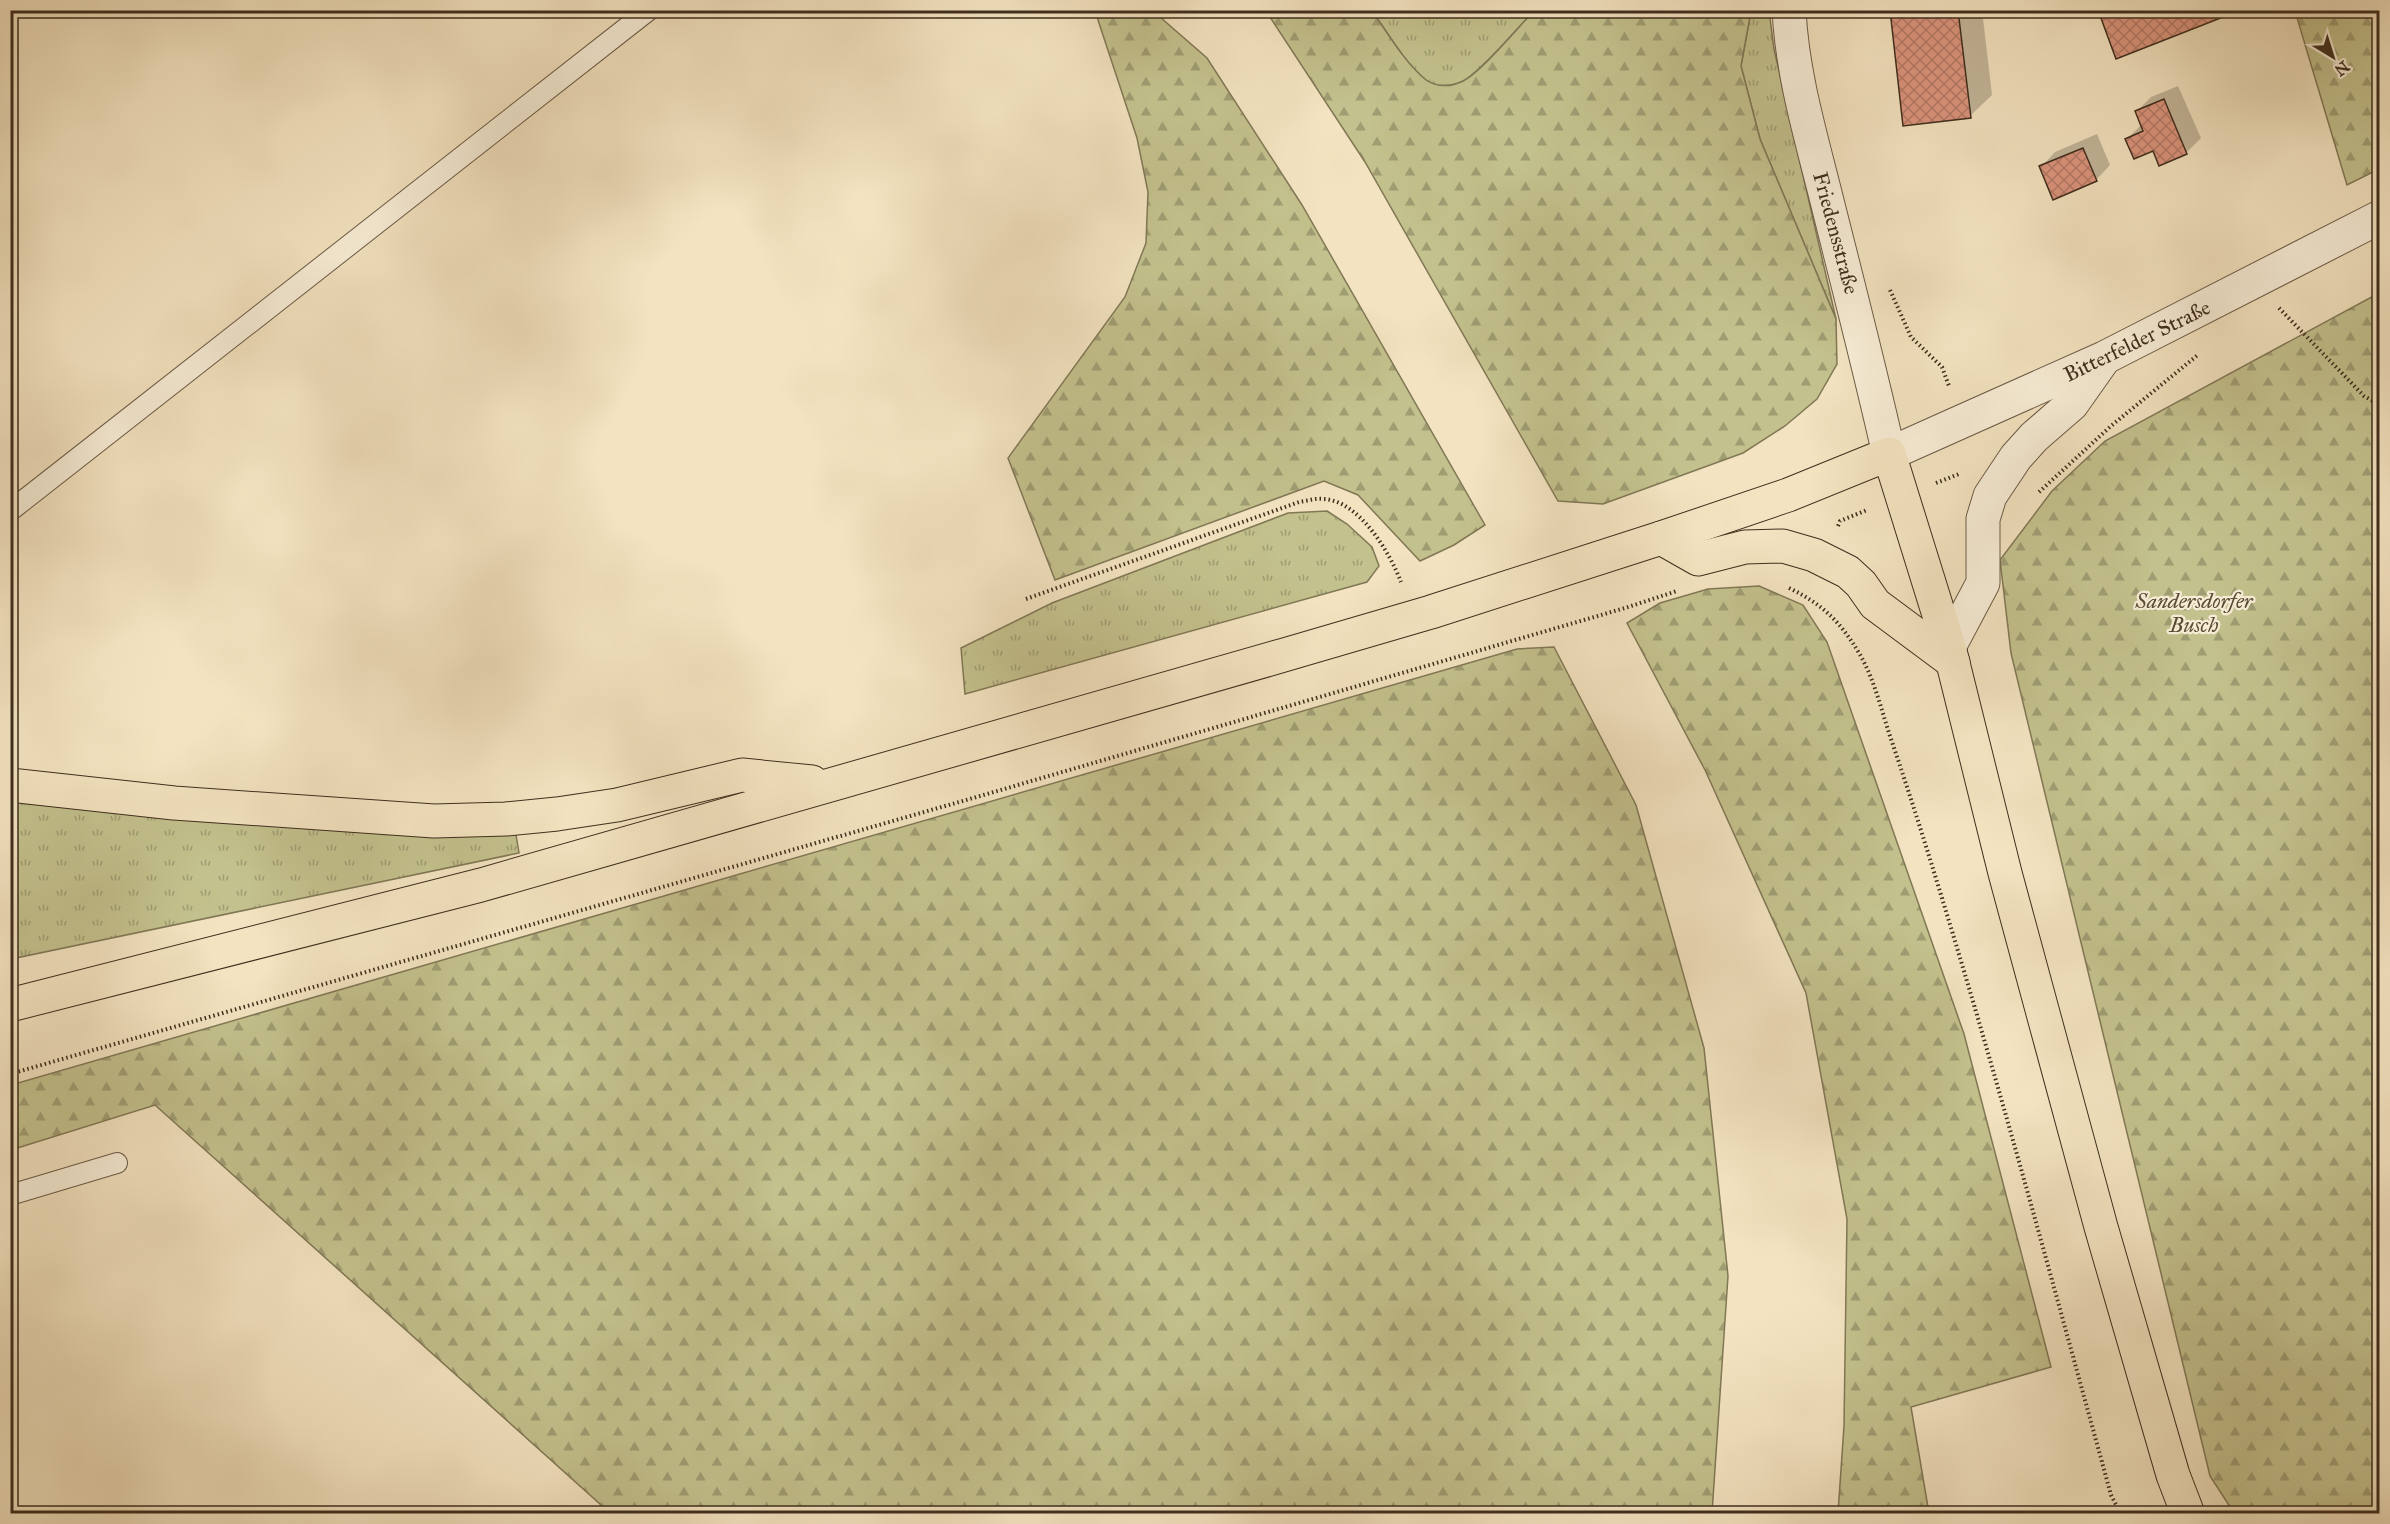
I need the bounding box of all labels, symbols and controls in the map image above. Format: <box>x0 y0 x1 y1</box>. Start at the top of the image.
north arrow <box>2303 27 2363 87</box>
text: N <box>2330 57 2353 80</box>
street label: Friedensstraße <box>1807 169 1865 297</box>
street label: Bitterfelder Straße <box>2059 294 2215 388</box>
park label: Sandersdorfer Busch <box>2134 588 2254 638</box>

